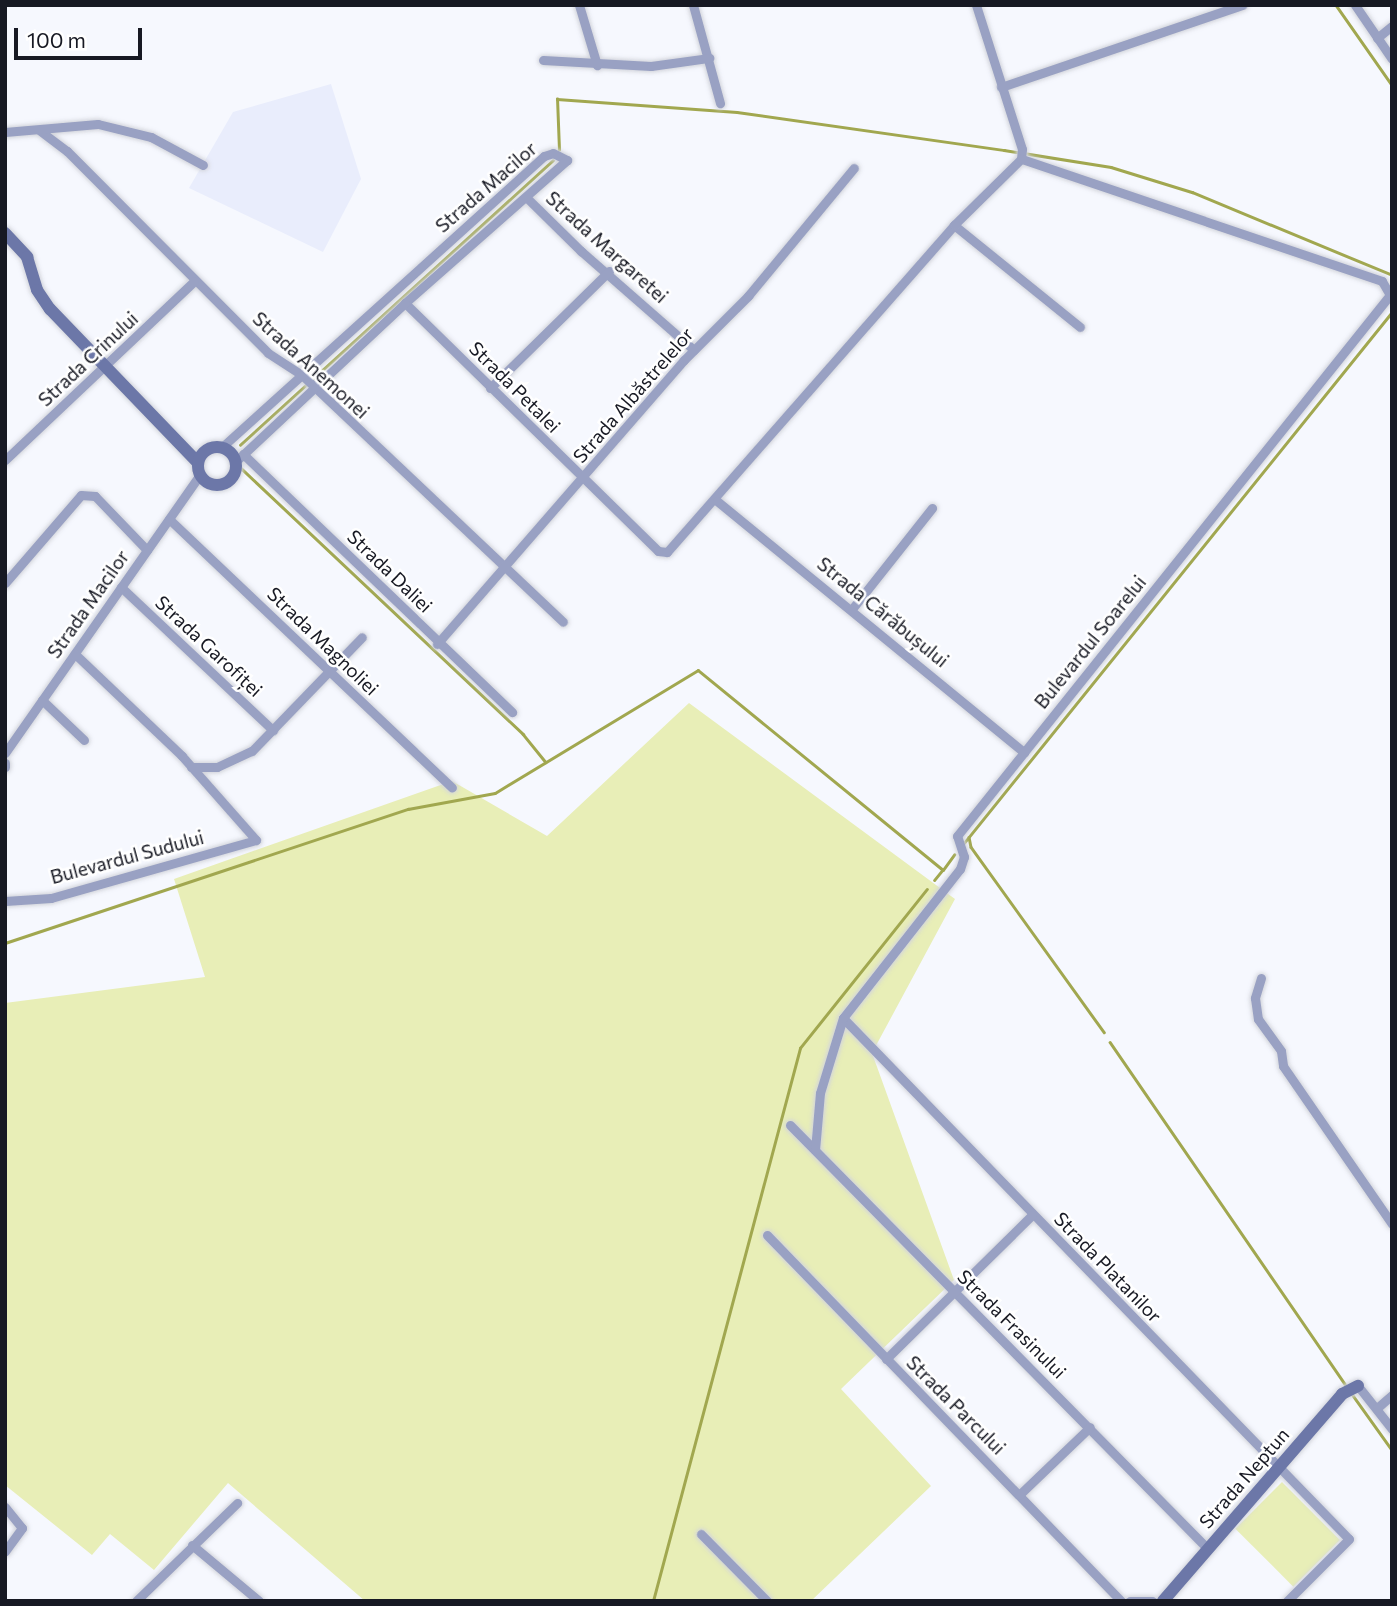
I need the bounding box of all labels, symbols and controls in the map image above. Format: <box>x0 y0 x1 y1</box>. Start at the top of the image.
scale bar <box>18 14 145 58</box>
text: 100 m <box>27 27 86 52</box>
street label: Strada Macilor <box>431 137 541 237</box>
street label: Strada Margaretei <box>541 186 673 308</box>
street label: Strada Crinului <box>33 307 143 411</box>
street label: Strada Anemonei <box>248 307 374 423</box>
street label: Strada Albăstrelelor <box>568 323 698 467</box>
street label: Strada Petalei <box>465 337 565 437</box>
street label: Strada Daliei <box>343 525 437 617</box>
street label: Strada Macilor <box>42 546 134 662</box>
street label: Strada Cărăbușului <box>813 552 953 672</box>
street label: Bulevardul Soarelui <box>1029 571 1151 713</box>
street label: Strada Magnoliei <box>263 582 383 700</box>
street label: Strada Garofiței <box>151 591 267 701</box>
street label: Bulevardul Sudului <box>48 826 206 888</box>
street label: Strada Platanilor <box>1050 1207 1166 1327</box>
street label: Strada Frasinului <box>953 1265 1071 1383</box>
street label: Strada Parcului <box>902 1351 1010 1459</box>
street label: Strada Neptun <box>1194 1423 1294 1533</box>

